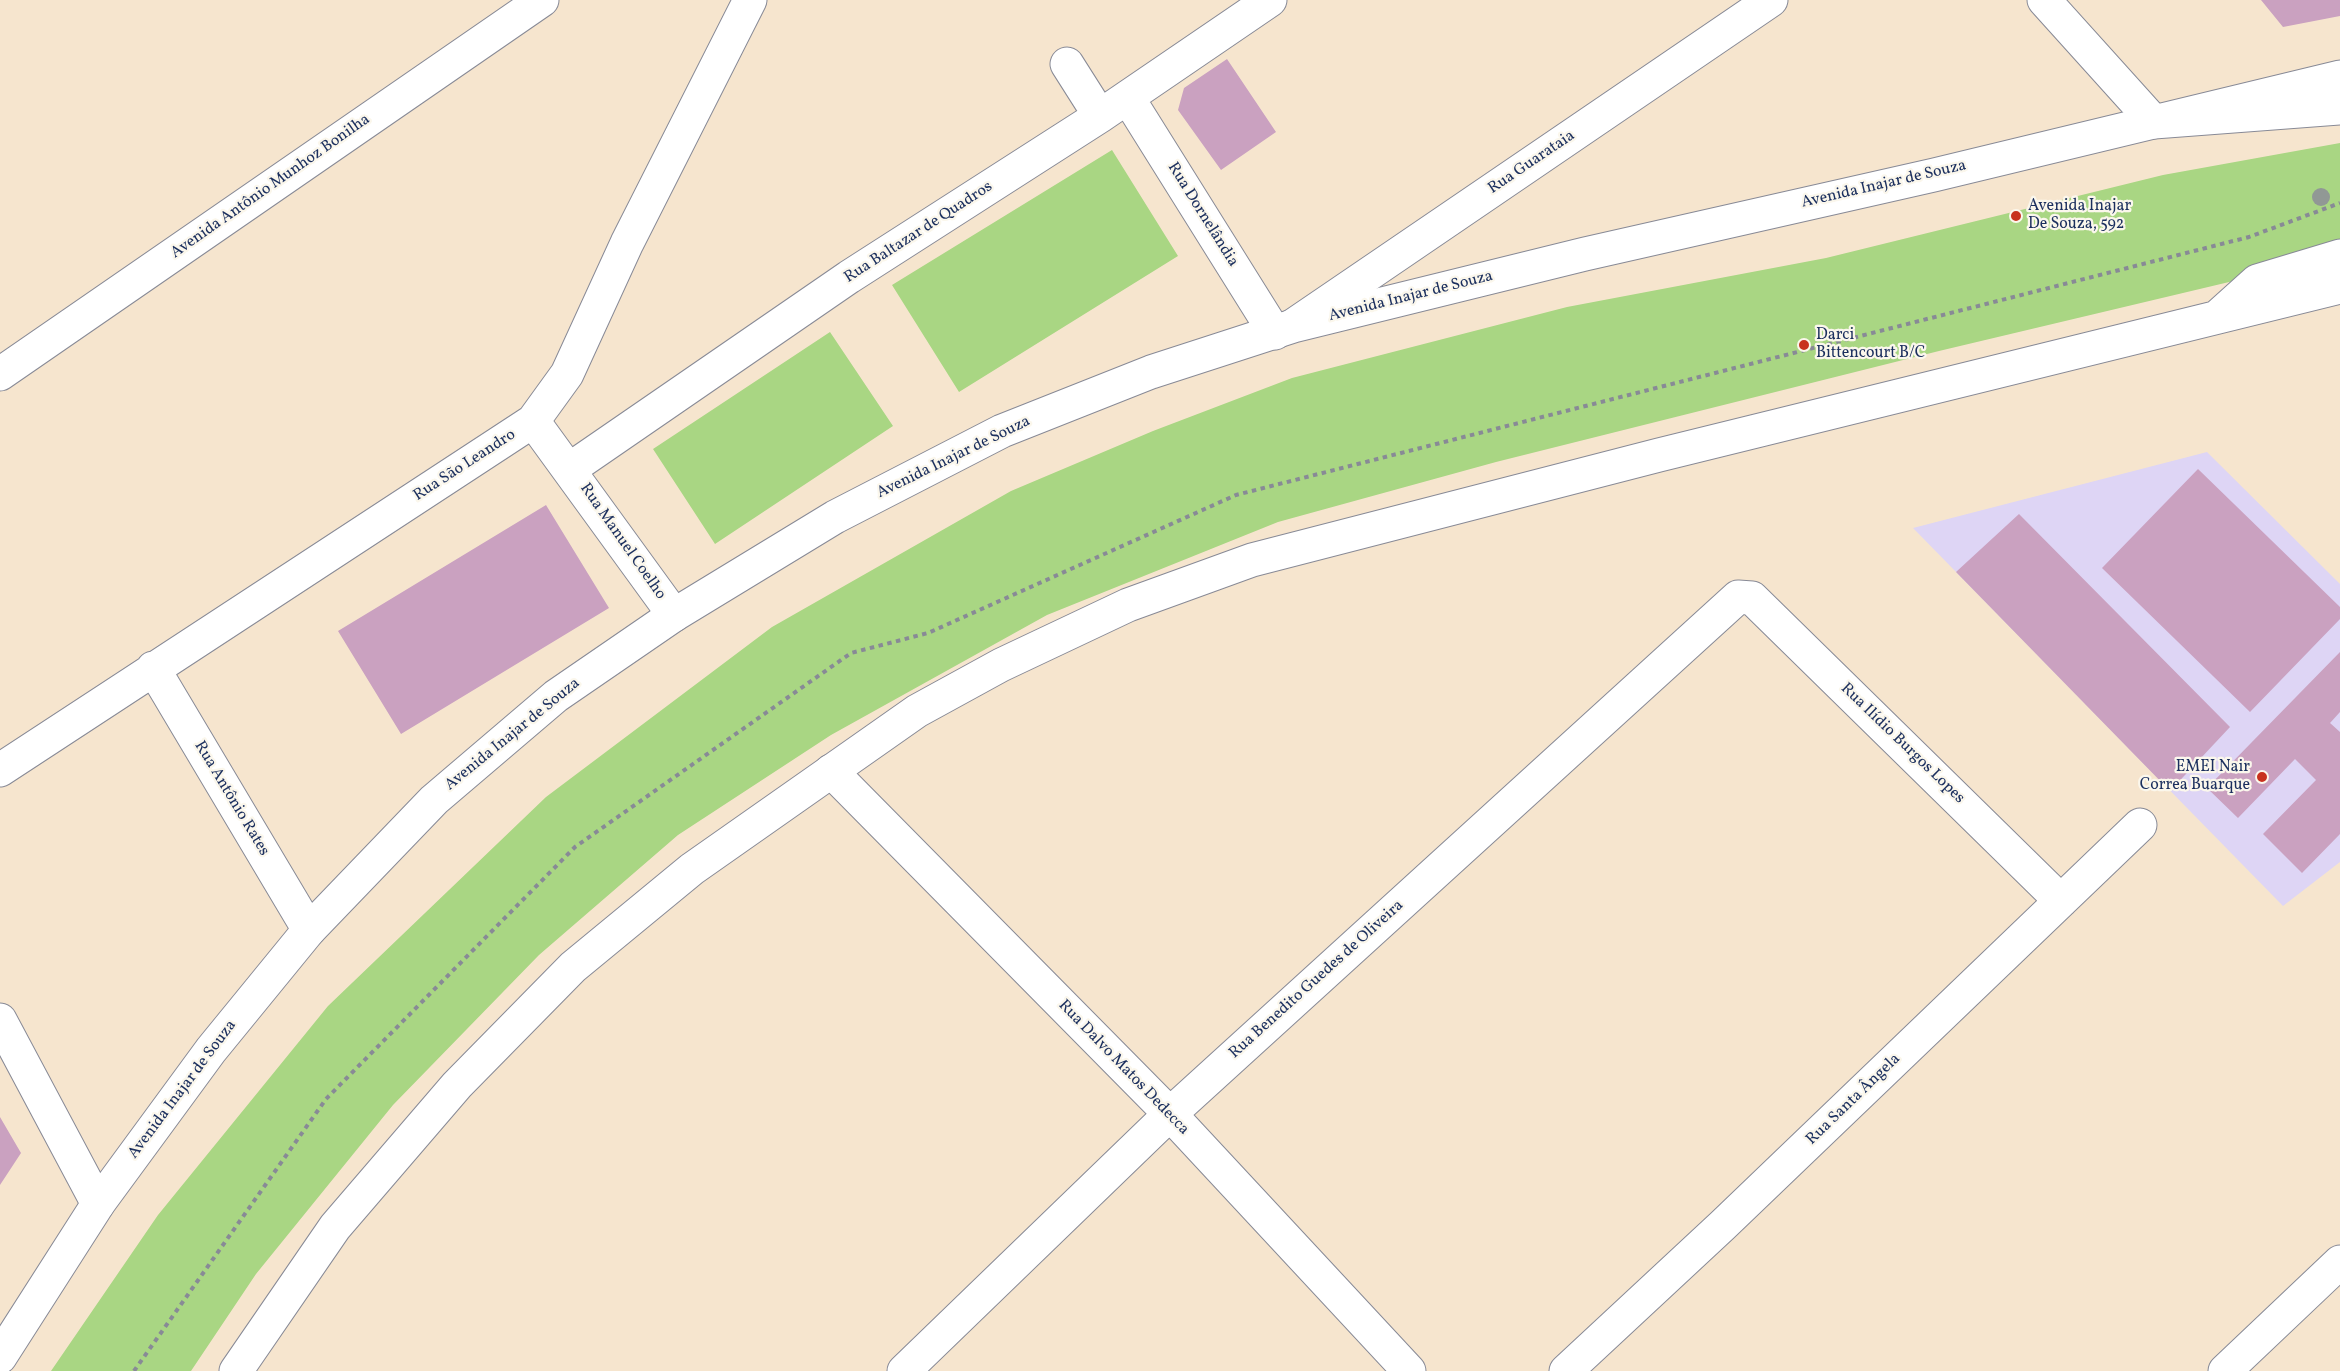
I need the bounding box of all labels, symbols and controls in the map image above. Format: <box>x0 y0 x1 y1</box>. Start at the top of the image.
street label: Avenida Antônio Munhoz Bonilha <box>168 111 374 263</box>
street label: Rua Guarataia <box>1485 127 1579 199</box>
street label: Avenida Inajar de Souza <box>1800 157 1968 213</box>
street label: Rua Dornelândia <box>1162 159 1242 271</box>
street label: Rua Baltazar de Quadros <box>841 178 997 288</box>
place label: Avenida Inajar De Souza, 592 <box>2028 197 2131 235</box>
marker: Avenida Inajar De Souza, 592 <box>2009 209 2023 223</box>
street label: Avenida Inajar de Souza <box>1327 267 1495 327</box>
place label: Darci Bittencourt B/C <box>1816 326 1925 364</box>
marker: Darci Bittencourt B/C <box>1797 338 1811 352</box>
street label: Avenida Inajar de Souza <box>874 412 1034 504</box>
street label: Rua São Leandro <box>410 426 520 506</box>
street label: Rua Manuel Coelho <box>575 480 669 604</box>
street label: Avenida Inajar de Souza <box>441 675 585 795</box>
street label: Rua Ilídio Burgos Lopes <box>1836 680 1968 808</box>
street label: Rua Antônio Rates <box>189 738 273 860</box>
place label: EMEI Nair Correa Buarque <box>2140 758 2250 796</box>
marker: EMEI Nair Correa Buarque <box>2255 770 2269 784</box>
street label: Rua Benedito Guedes de Oliveira <box>1226 896 1408 1064</box>
street label: Rua Dalvo Matos Dedecca <box>1053 996 1193 1140</box>
street label: Avenida Inajar de Souza <box>125 1017 241 1163</box>
street label: Rua Santa Ângela <box>1803 1050 1905 1150</box>

